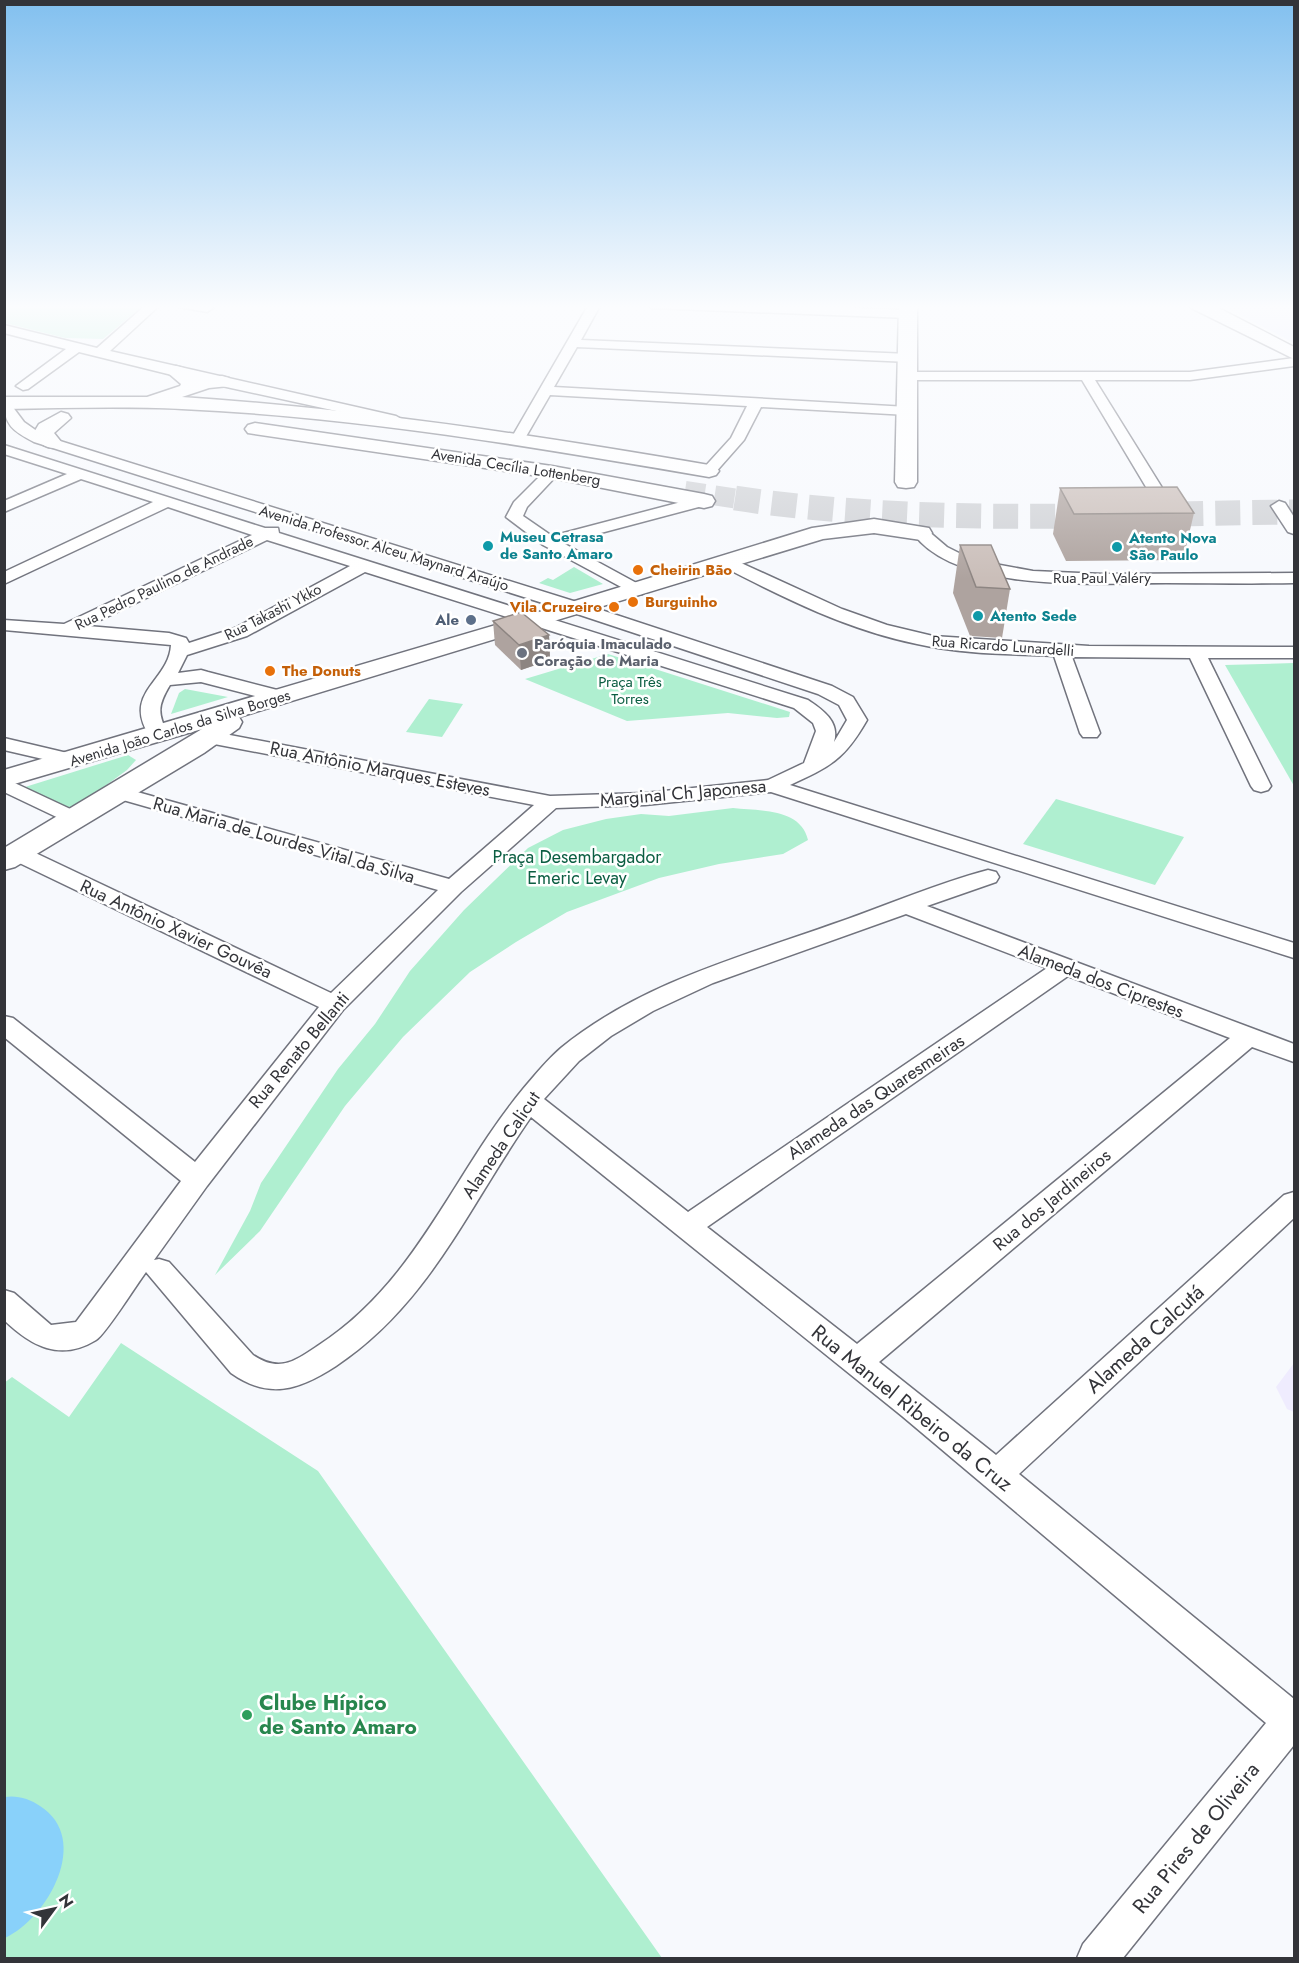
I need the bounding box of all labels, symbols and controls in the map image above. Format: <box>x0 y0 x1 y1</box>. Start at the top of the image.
street label: Avenida Cecília Lottenberg <box>430 443 602 491</box>
street label: Avenida Professor Alceu Maynard Araújo <box>256 499 512 597</box>
place label: Museu Cetrasa de Santo Amaro <box>500 526 613 565</box>
place label: Atento Nova São Paulo <box>1128 527 1217 566</box>
street label: Rua Pedro Paulino de Andrade <box>71 530 257 636</box>
marker: Museu Cetrasa de Santo Amaro <box>481 539 495 553</box>
marker: Atento Nova São Paulo <box>1110 540 1124 554</box>
place label: Cheirin Bão <box>650 559 732 581</box>
marker: Cheirin Bão <box>631 563 645 577</box>
street label: Rua Paul Valéry <box>1053 567 1151 589</box>
street label: Rua Takashi Ykko <box>221 578 325 646</box>
place label: Burguinho <box>645 591 718 613</box>
marker: Burguinho <box>626 595 640 609</box>
place label: Vila Cruzeiro <box>509 596 602 618</box>
marker: Vila Cruzeiro <box>607 600 621 614</box>
place label: Atento Sede <box>989 605 1077 627</box>
place label: Ale <box>434 609 459 631</box>
marker: Atento Sede <box>971 609 985 623</box>
marker: Ale <box>464 613 478 627</box>
street label: Rua Ricardo Lunardelli <box>931 630 1075 662</box>
place label: Paróquia Imaculado Coração de Maria <box>534 633 672 672</box>
marker: Paróquia Imaculado Coração de Maria <box>515 646 529 660</box>
place label: The Donuts <box>282 660 361 682</box>
marker: The Donuts <box>263 664 277 678</box>
park label: Praça Três Torres <box>598 671 662 710</box>
street label: Avenida João Carlos da Silva Borges <box>67 684 293 772</box>
street label: Rua Antônio Marques Esteves <box>268 735 492 803</box>
street label: Marginal Ch Japonesa <box>599 773 767 813</box>
street label: Rua Maria de Lourdes Vital da Silva <box>150 790 418 890</box>
park label: Praça Desembargador Emeric Levay <box>492 844 662 891</box>
street label: Rua Antônio Xavier Gouvêa <box>76 873 276 985</box>
street label: Alameda dos Ciprestes <box>1014 937 1188 1025</box>
street label: Rua Renato Bellanti <box>242 986 356 1114</box>
street label: Alameda das Quaresmeiras <box>782 1028 970 1166</box>
street label: Alameda Calicut <box>455 1086 547 1204</box>
street label: Rua dos Jardineiros <box>987 1143 1117 1257</box>
street label: Alameda Calcutá <box>1079 1278 1211 1400</box>
street label: Rua Manuel Ribeiro da Cruz <box>805 1317 1019 1499</box>
place label: Clube Hípico de Santo Amaro <box>259 1688 417 1742</box>
marker: Clube Hípico de Santo Amaro <box>240 1708 254 1722</box>
street label: Rua Pires de Oliveira <box>1125 1756 1267 1920</box>
north arrow <box>24 1879 84 1939</box>
text: N <box>53 1890 79 1913</box>

